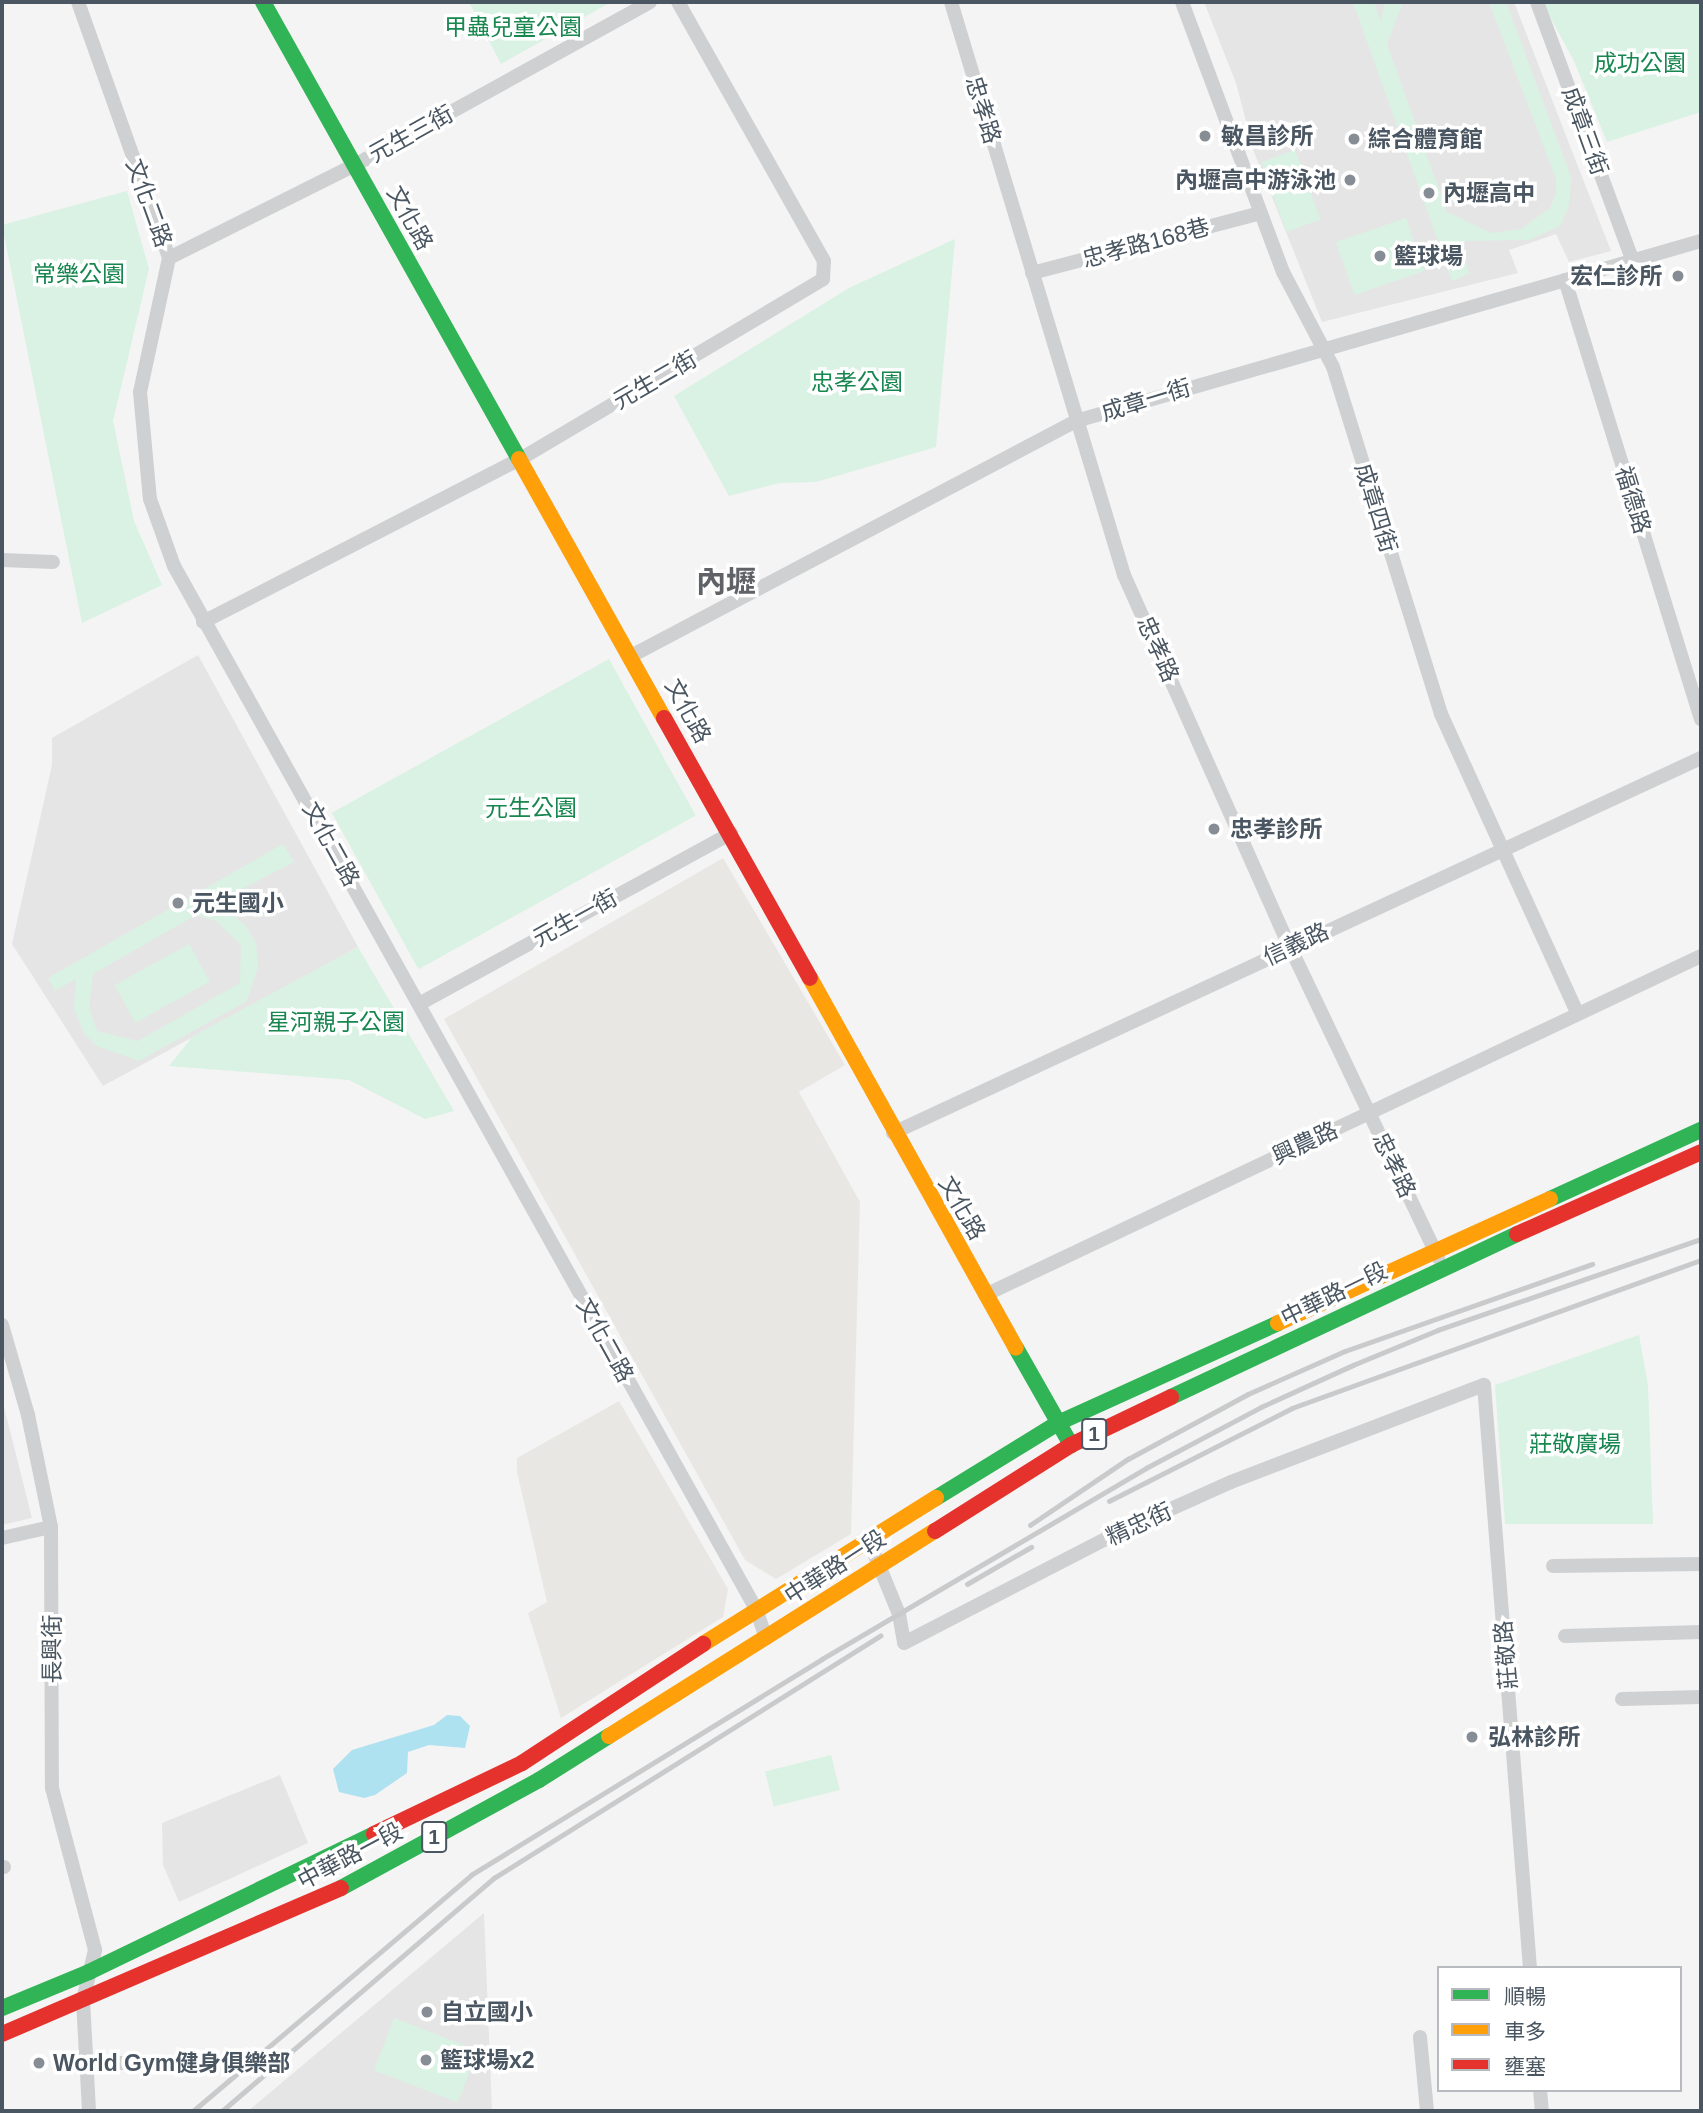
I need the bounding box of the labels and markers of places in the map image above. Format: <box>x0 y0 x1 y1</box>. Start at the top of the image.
place label: 敏昌診所 <box>1221 122 1313 150</box>
place label: 綜合體育館 <box>1368 125 1483 153</box>
marker: 敏昌診所 <box>1195 126 1215 146</box>
marker: 綜合體育館 <box>1346 131 1362 147</box>
place label: 內壢高中游泳池 <box>1175 166 1336 194</box>
marker: 內壢高中游泳池 <box>1342 172 1358 188</box>
place label: 內壢高中 <box>1443 179 1535 207</box>
marker: 內壢高中 <box>1421 185 1437 201</box>
place label: 籃球場 <box>1394 242 1463 270</box>
marker: 籃球場 <box>1372 248 1388 264</box>
place label: 宏仁診所 <box>1570 262 1662 290</box>
marker: 宏仁診所 <box>1668 266 1688 286</box>
place label: 忠孝診所 <box>1230 815 1322 843</box>
marker: 忠孝診所 <box>1204 819 1224 839</box>
place label: 元生國小 <box>192 889 284 917</box>
marker: 元生國小 <box>170 895 186 911</box>
place label: 弘林診所 <box>1488 1723 1580 1751</box>
marker: 弘林診所 <box>1462 1727 1482 1747</box>
place label: 自立國小 <box>441 1998 533 2026</box>
marker: 自立國小 <box>419 2004 435 2020</box>
place label: 籃球場x2 <box>440 2046 535 2074</box>
place label: World Gym健身俱樂部 <box>53 2049 290 2077</box>
marker: 籃球場x2 <box>418 2052 434 2068</box>
marker: World Gym健身俱樂部 <box>31 2055 47 2071</box>

